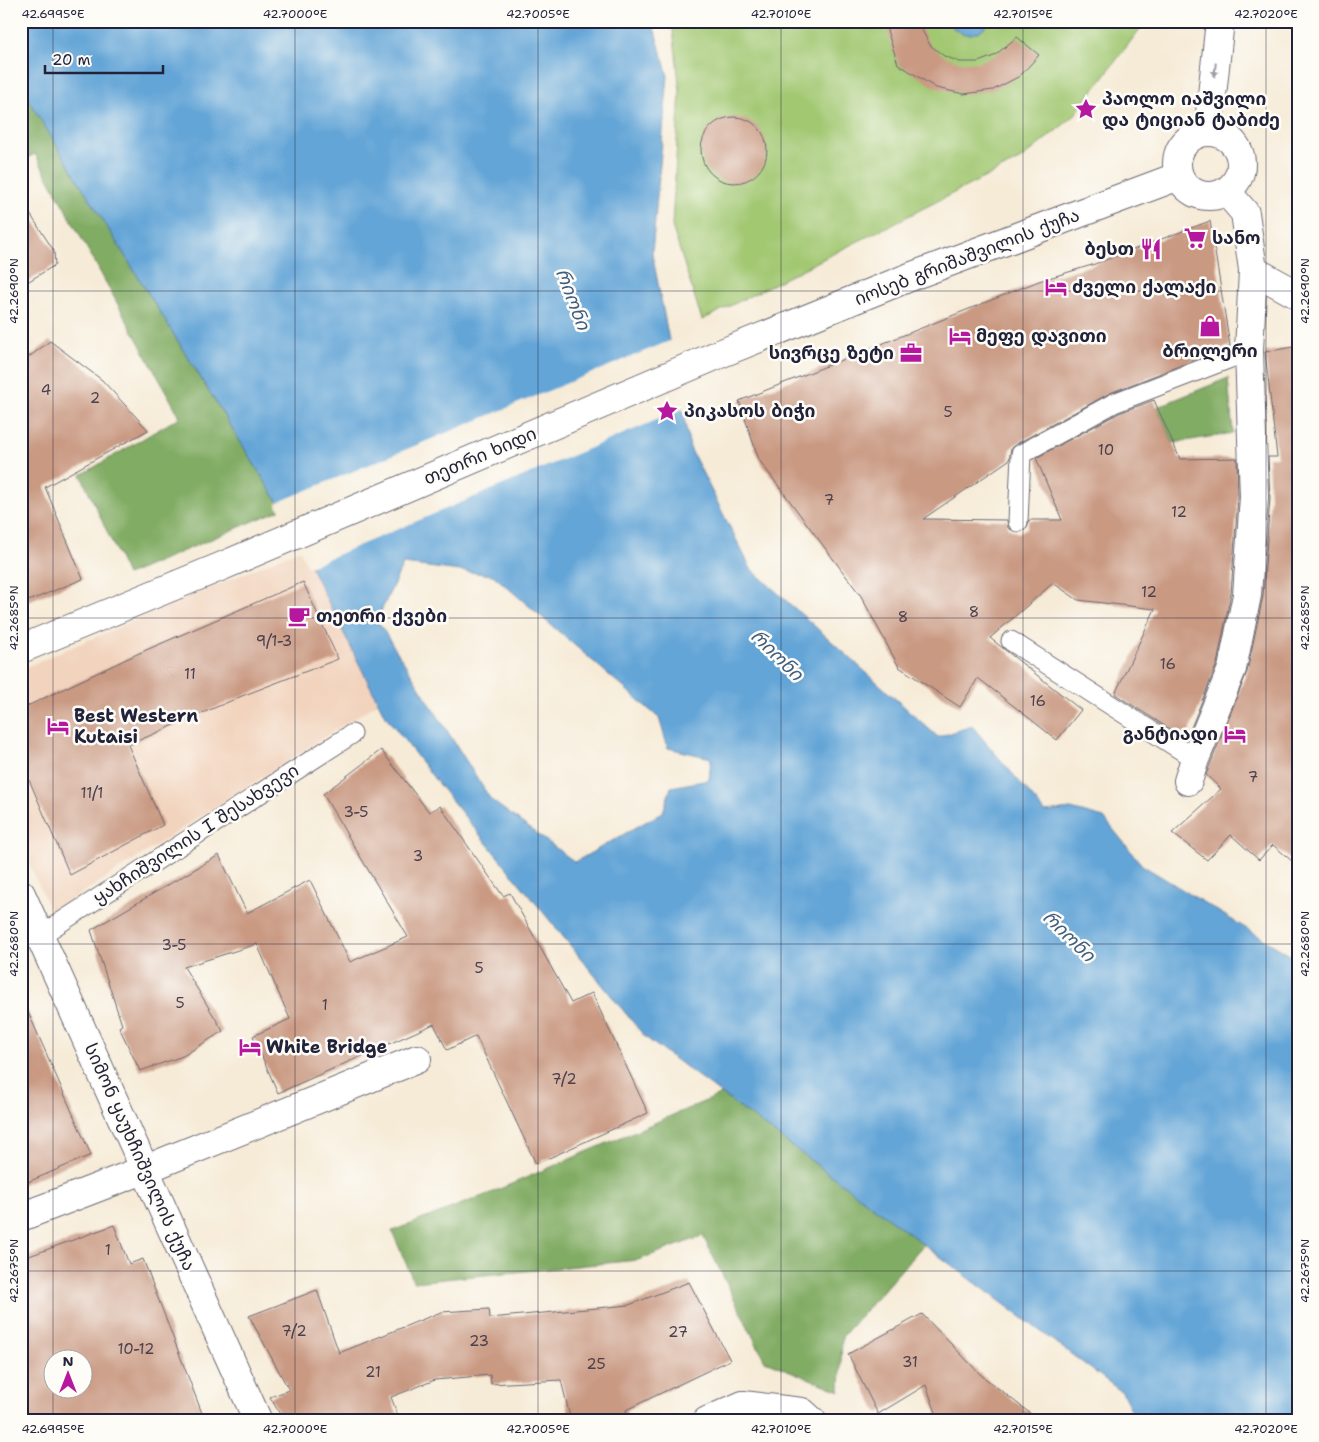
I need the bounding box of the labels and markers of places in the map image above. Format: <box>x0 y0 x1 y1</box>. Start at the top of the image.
place label: პაოლო იაშვილი და ტიციან ტაბიძე <box>1102 87 1280 132</box>
place icon: პაოლო იაშვილი და ტიციან ტაბიძე <box>1073 96 1099 122</box>
supermarket icon: სანო <box>1182 225 1208 251</box>
place label: სანო <box>1212 226 1261 250</box>
restaurant icon: ბესთ <box>1138 236 1164 262</box>
place label: ბესთ <box>1084 237 1134 261</box>
hotel icon: ძველი ქალაქი <box>1043 274 1069 300</box>
place label: ძველი ქალაქი <box>1072 275 1216 299</box>
shop icon: Ბრილერი <box>1197 313 1223 339</box>
hotel icon: მეფე დავითი <box>947 323 973 349</box>
place label: მეფე დავითი <box>976 324 1107 348</box>
place label: Ბრილერი <box>1162 339 1258 363</box>
office icon: სივრცე ზეტი <box>898 340 924 366</box>
place label: სივრცე ზეტი <box>769 341 894 365</box>
place icon: პიკასოს ბიჭი <box>654 398 680 424</box>
place label: პიკასოს ბიჭი <box>684 399 815 423</box>
cafe icon: თეთრი ქვები <box>286 603 312 629</box>
place label: თეთრი ქვები <box>316 604 447 628</box>
place label: Best Western Kutaisi <box>74 704 198 749</box>
hotel icon: Best Western Kutaisi <box>45 713 71 739</box>
hotel icon: განტიადი <box>1222 721 1248 747</box>
place label: განტიადი <box>1123 722 1218 746</box>
hotel icon: White Bridge <box>237 1034 263 1060</box>
place label: White Bridge <box>266 1035 388 1059</box>

